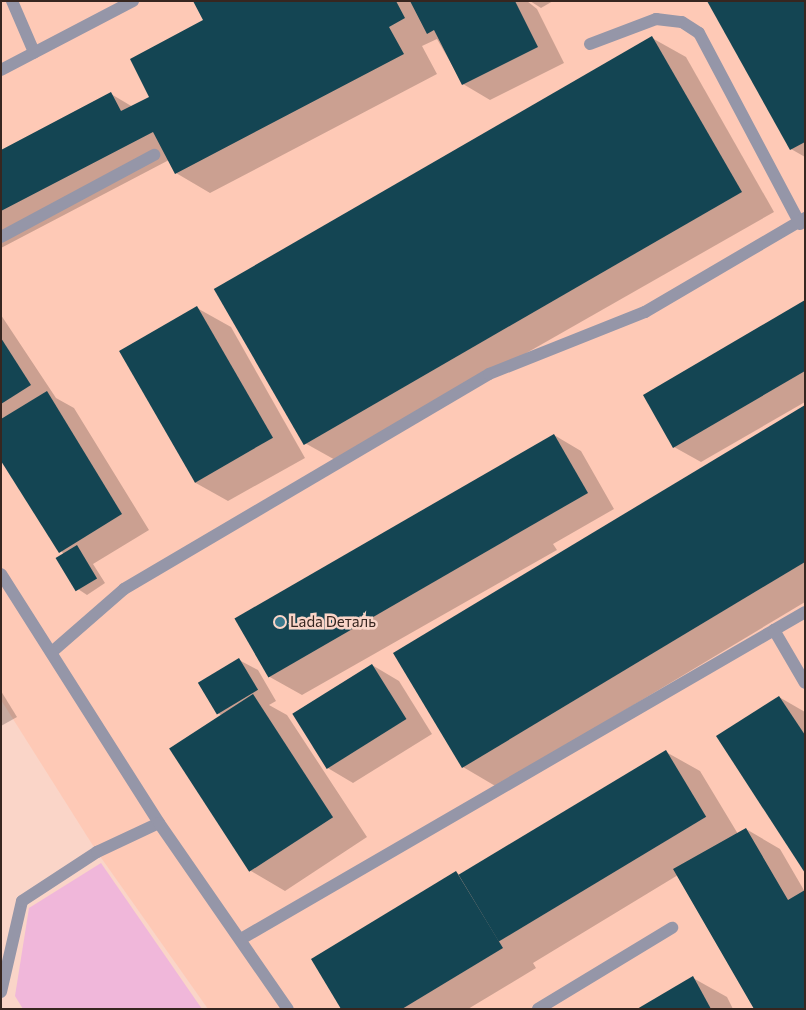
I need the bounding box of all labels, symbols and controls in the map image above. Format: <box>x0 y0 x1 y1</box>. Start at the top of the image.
place label: Lada Dеталь <box>290 613 376 631</box>
marker: Lada Dеталь <box>274 616 286 628</box>

